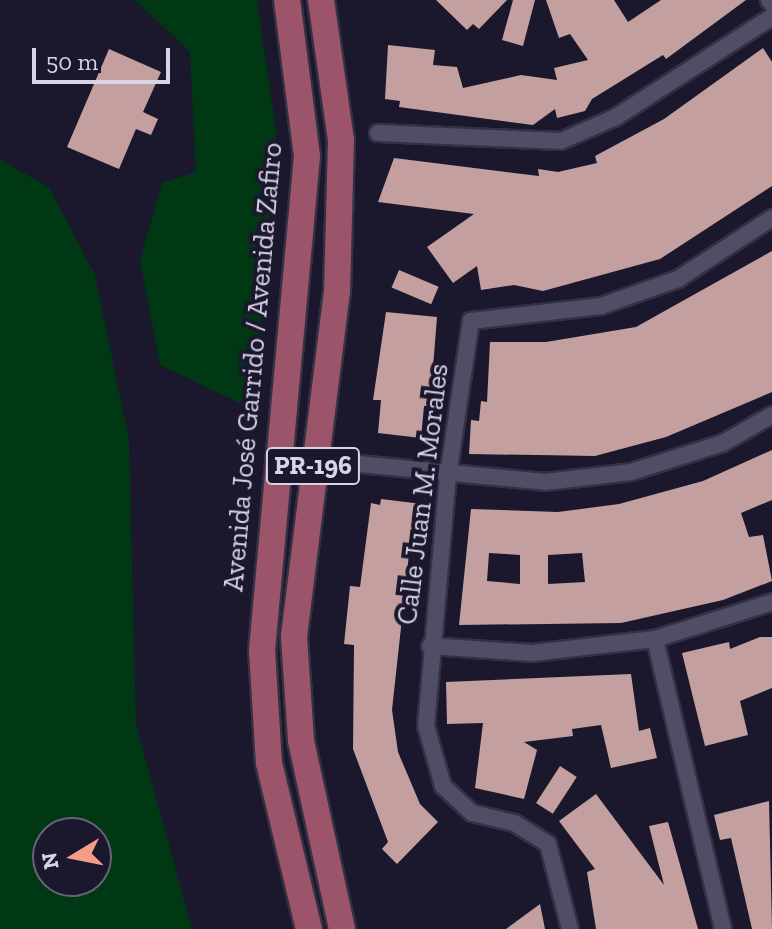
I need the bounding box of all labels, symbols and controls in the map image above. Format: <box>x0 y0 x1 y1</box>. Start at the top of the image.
scale bar <box>36 32 174 82</box>
text: 50 m <box>46 47 98 76</box>
street label: Avenida José Garrido / Avenida Zafiro <box>217 140 289 594</box>
street label: Calle Juan M. Morales <box>390 361 456 627</box>
road number: PR-196 <box>265 444 361 488</box>
north arrow <box>32 817 112 897</box>
text: N <box>35 850 65 871</box>

